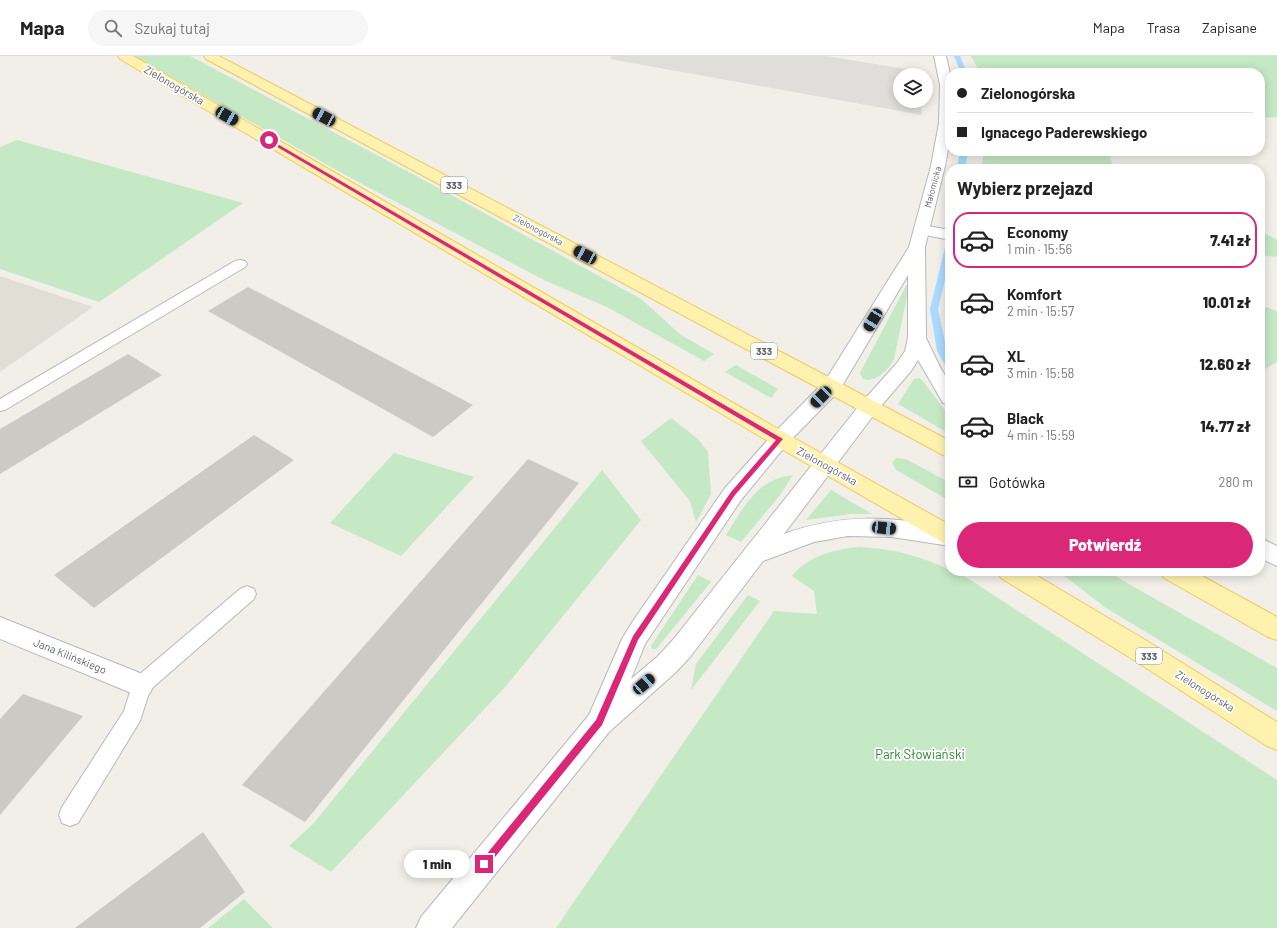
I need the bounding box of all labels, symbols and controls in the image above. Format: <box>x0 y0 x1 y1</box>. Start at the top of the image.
search box <box>88 10 368 46</box>
text: Mapa <box>20 16 64 39</box>
icon: search <box>102 17 124 39</box>
text: Szukaj tutaj <box>134 19 210 37</box>
text: Mapa <box>1093 19 1125 36</box>
text: Trasa <box>1147 19 1180 36</box>
text: Zapisane <box>1202 19 1257 36</box>
street label: Zielonogórska <box>142 62 207 107</box>
map controls <box>893 68 933 108</box>
button: layers <box>893 68 933 108</box>
text: Zielonogórska <box>981 84 1075 102</box>
car <box>214 105 240 127</box>
car <box>311 106 337 128</box>
text: Ignacego Paderewskiego <box>981 123 1147 141</box>
route start <box>260 131 278 149</box>
street label: Małomicka <box>922 165 943 209</box>
road number: 333 <box>441 177 467 193</box>
text: Wybierz przejazd <box>957 177 1093 199</box>
street label: Zielonogórska <box>511 212 565 247</box>
icon: car <box>959 222 995 258</box>
text: Economy <box>1007 223 1068 241</box>
text: 7.41 zł <box>1210 231 1251 249</box>
text: 1 min · 15:56 <box>1007 241 1072 257</box>
car <box>572 244 598 266</box>
icon: car <box>959 284 995 320</box>
text: Komfort <box>1007 285 1062 303</box>
text: 10.01 zł <box>1203 293 1251 311</box>
text: 2 min · 15:57 <box>1007 303 1074 319</box>
car <box>862 307 884 333</box>
road number: 333 <box>751 343 777 359</box>
icon: car <box>959 346 995 382</box>
text: XL <box>1007 347 1025 365</box>
text: 12.60 zł <box>1199 355 1251 373</box>
text: 3 min · 15:58 <box>1007 365 1074 381</box>
car <box>808 384 834 410</box>
icon: car <box>959 408 995 444</box>
text: Black <box>1007 409 1044 427</box>
text: 14.77 zł <box>1200 417 1251 435</box>
text: 4 min · 15:59 <box>1007 427 1075 443</box>
street label: Zielonogórska <box>795 444 860 488</box>
icon: cash <box>957 471 979 493</box>
text: Gotówka <box>989 473 1045 491</box>
text: 280 m <box>1219 474 1253 490</box>
car <box>871 521 897 535</box>
button: Potwierdź <box>957 522 1253 568</box>
street label: Jana Kilińskiego <box>32 635 109 676</box>
road number: 333 <box>1136 648 1162 664</box>
street label: Zielonogórska <box>1173 667 1237 714</box>
car <box>631 672 657 696</box>
park label: Park Słowiański <box>875 746 965 762</box>
callout: 1 min <box>404 850 470 878</box>
route end <box>475 855 493 873</box>
text: 1 min <box>423 856 451 872</box>

